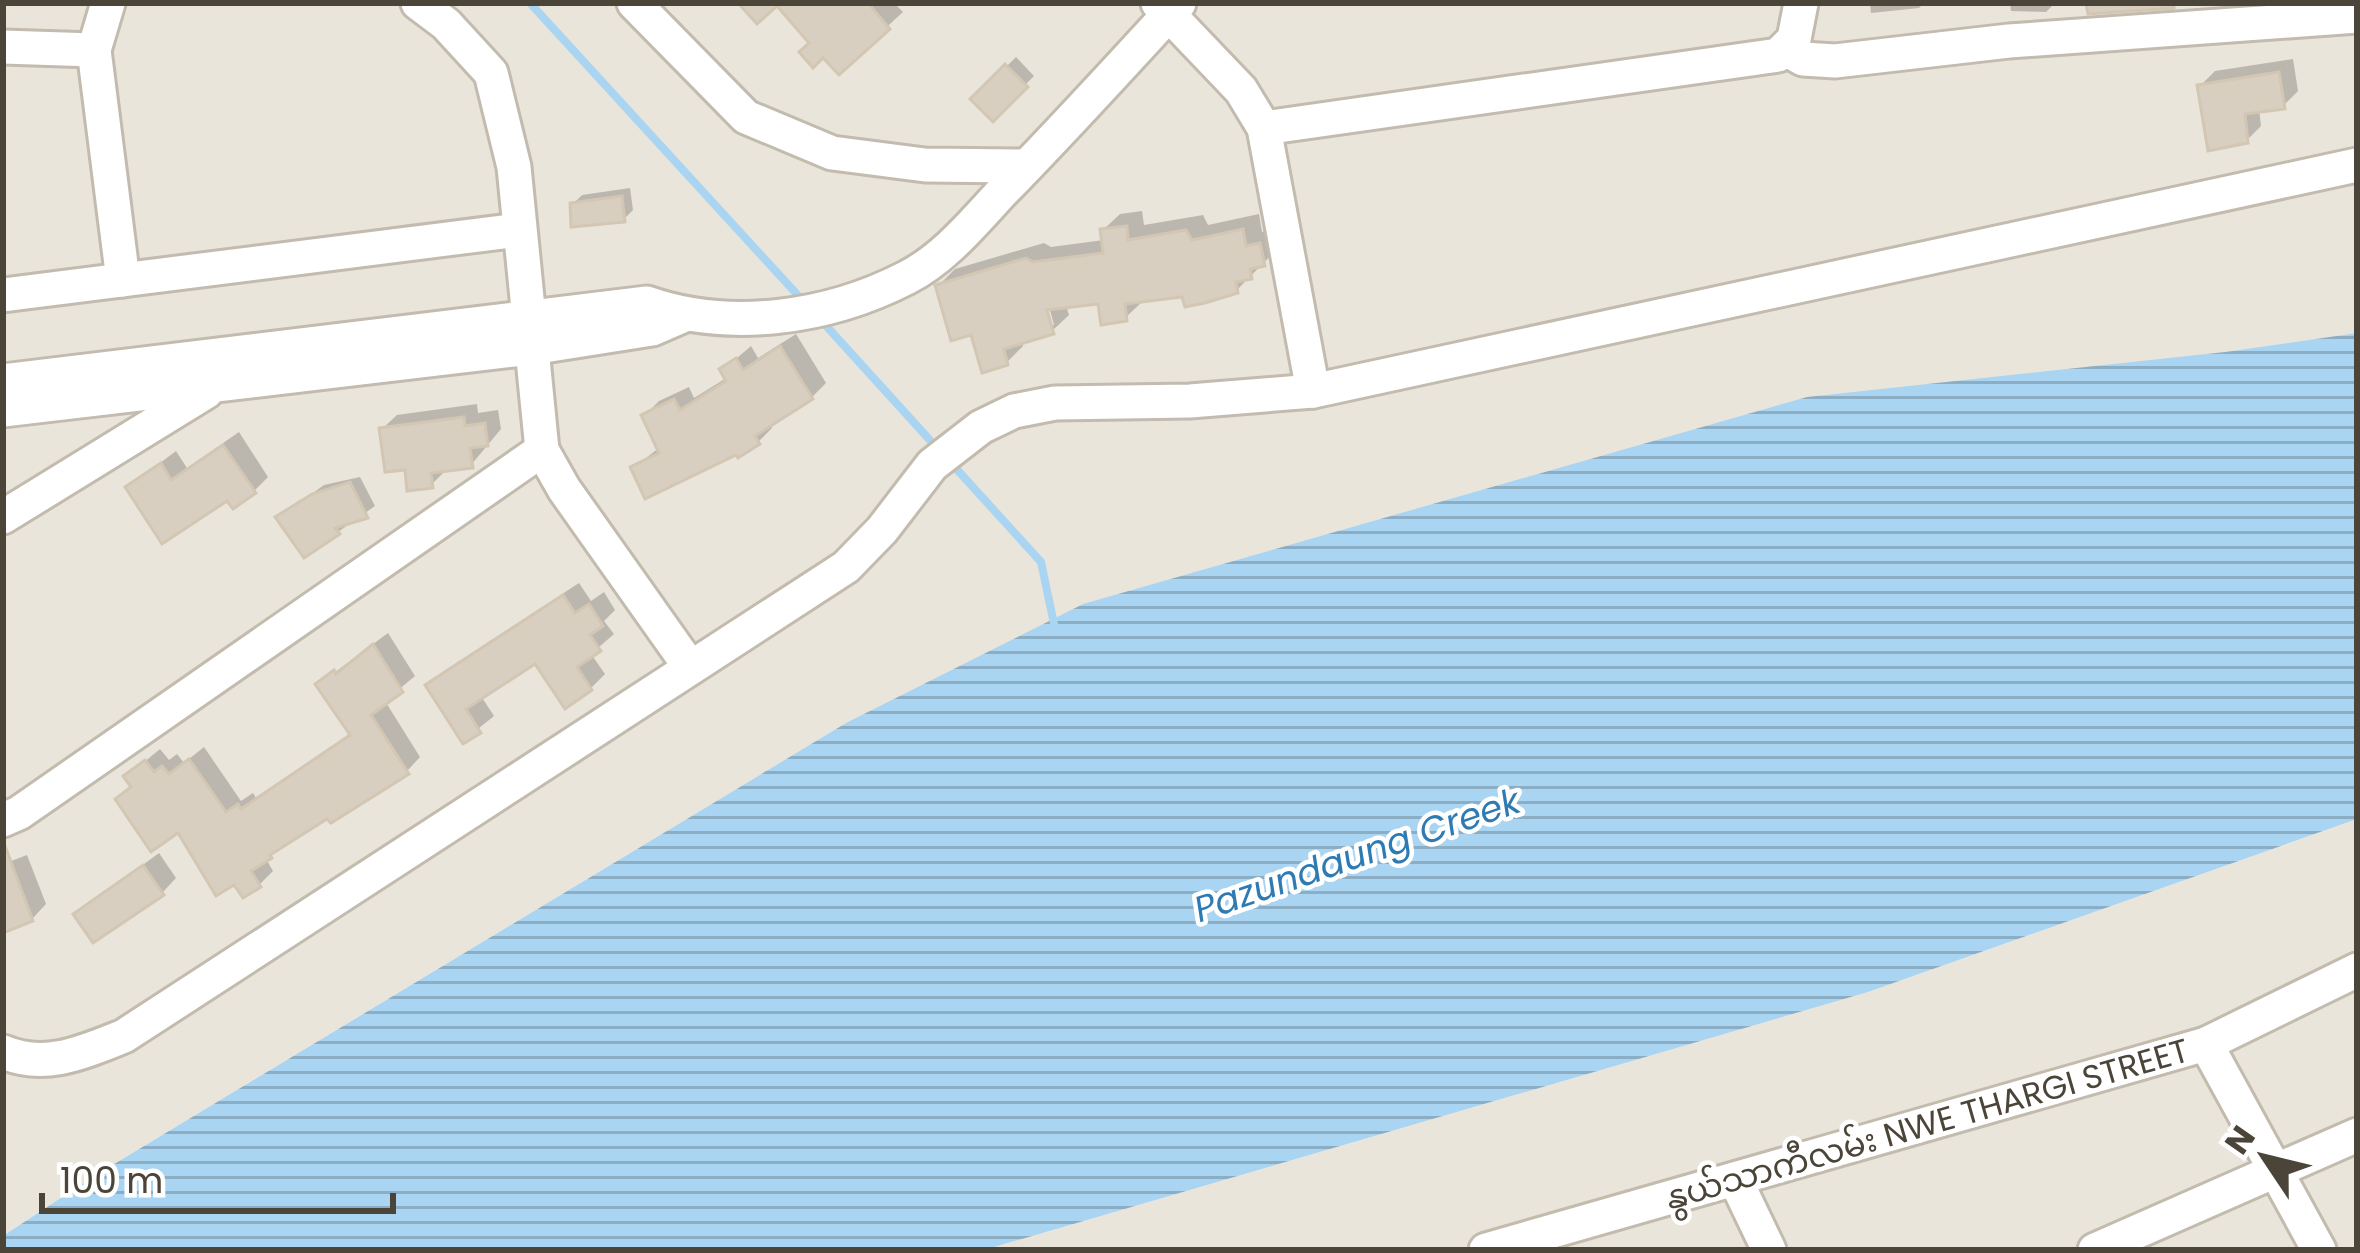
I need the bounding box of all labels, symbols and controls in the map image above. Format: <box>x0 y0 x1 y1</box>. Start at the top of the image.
water label: Pazundaung Creek <box>1187 775 1528 935</box>
street label: နွယ်သာကီလမ်း NWE THARGI STREET <box>1660 1027 2195 1223</box>
north arrow <box>2204 1097 2324 1217</box>
text: N <box>2213 1116 2266 1164</box>
scale bar <box>42 1139 393 1213</box>
text: 100 m <box>60 1155 163 1206</box>

